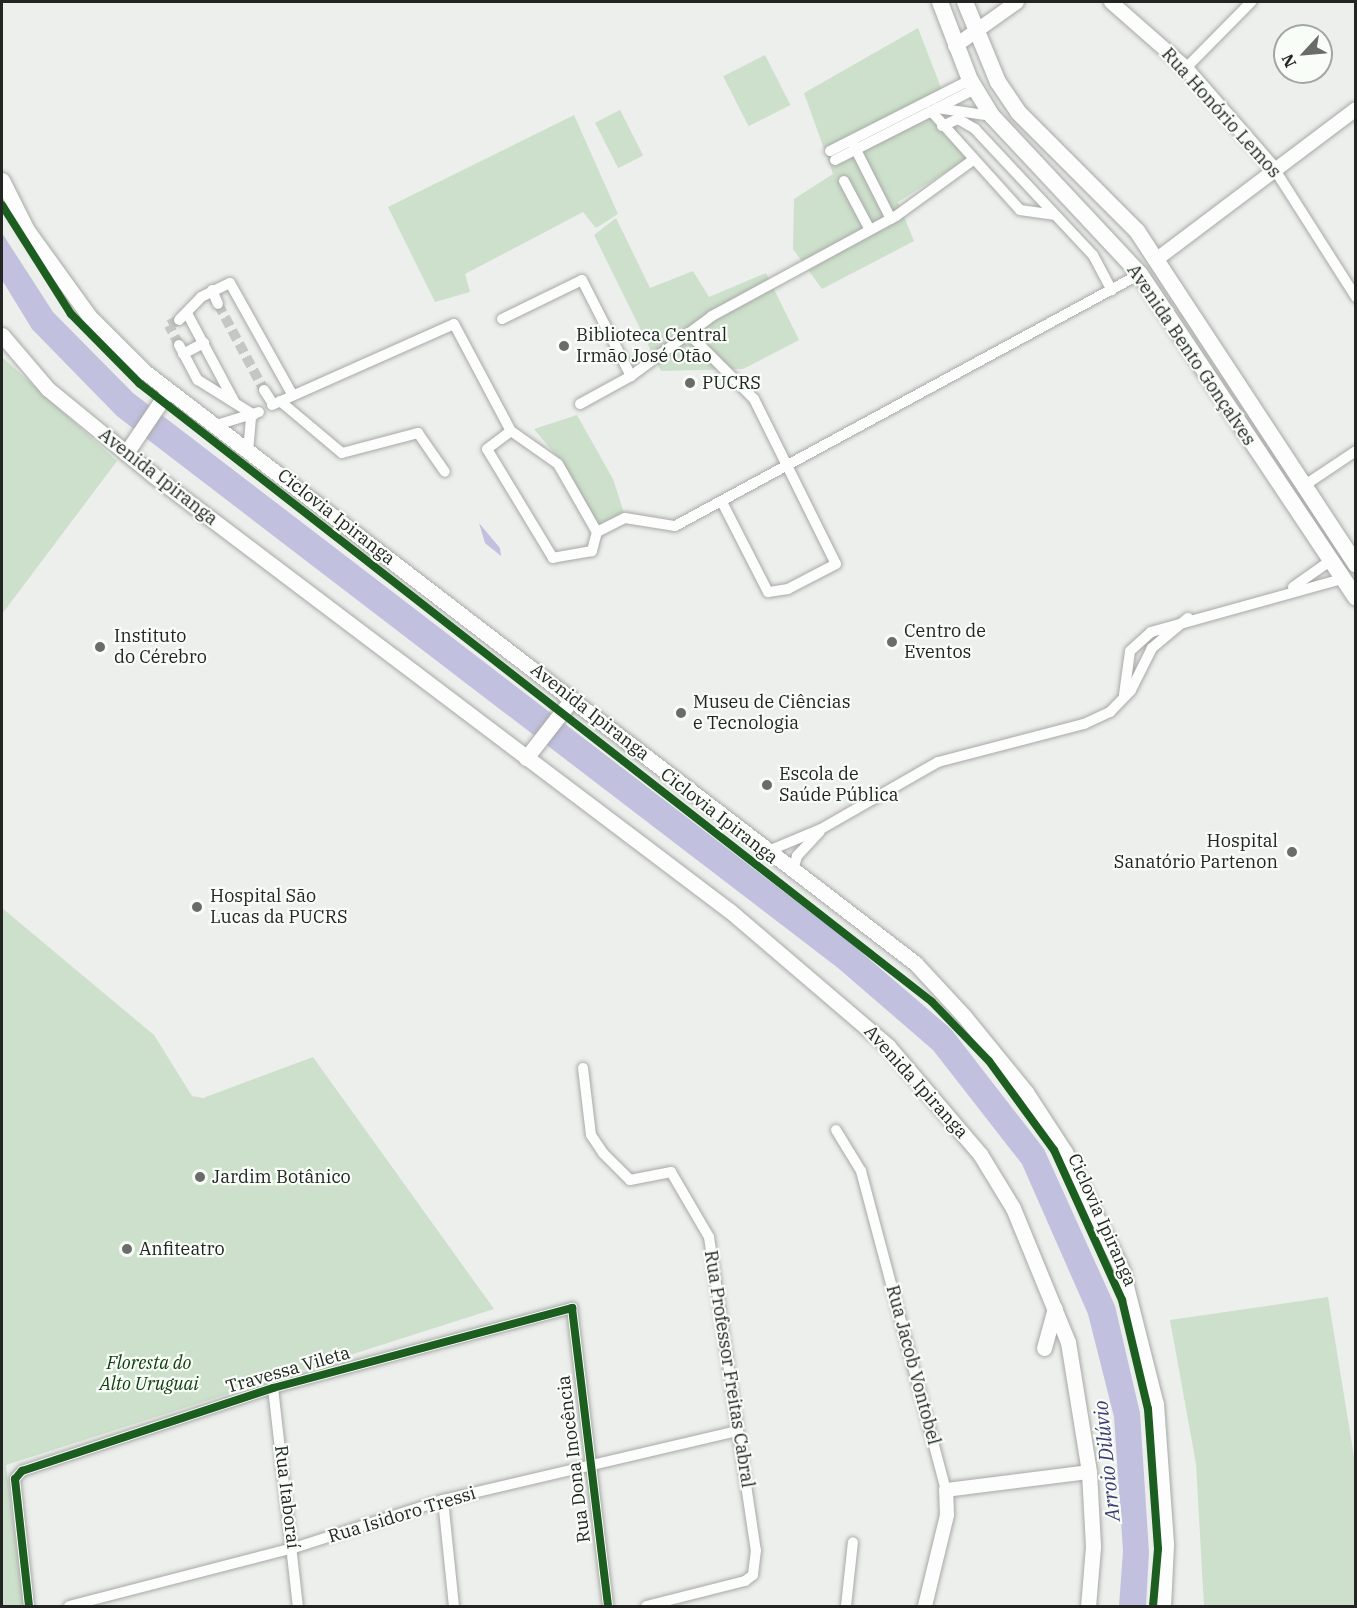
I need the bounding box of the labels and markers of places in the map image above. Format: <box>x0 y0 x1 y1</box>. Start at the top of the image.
place label: Biblioteca Central Irmão José Otão <box>576 325 727 368</box>
marker: Biblioteca Central Irmão José Otão <box>557 339 571 353</box>
place label: PUCRS <box>702 372 761 394</box>
marker: PUCRS <box>683 376 697 390</box>
place label: Centro de Eventos <box>904 621 986 664</box>
place label: Instituto do Cérebro <box>114 626 207 668</box>
marker: Centro de Eventos <box>885 635 899 649</box>
marker: Instituto do Cérebro <box>91 638 109 656</box>
place label: Museu de Ciências e Tecnologia <box>693 692 850 734</box>
marker: Museu de Ciências e Tecnologia <box>674 706 688 720</box>
place label: Escola de Saúde Pública <box>779 764 899 806</box>
marker: Escola de Saúde Pública <box>760 778 774 792</box>
place label: Hospital Sanatório Partenon <box>1114 831 1278 874</box>
marker: Hospital Sanatório Partenon <box>1283 843 1301 861</box>
place label: Hospital São Lucas da PUCRS <box>210 886 347 928</box>
marker: Hospital São Lucas da PUCRS <box>188 898 206 916</box>
place label: Jardim Botânico <box>212 1166 351 1188</box>
marker: Jardim Botânico <box>193 1170 207 1184</box>
place label: Anfiteatro <box>139 1238 225 1260</box>
marker: Anfiteatro <box>120 1242 134 1256</box>

